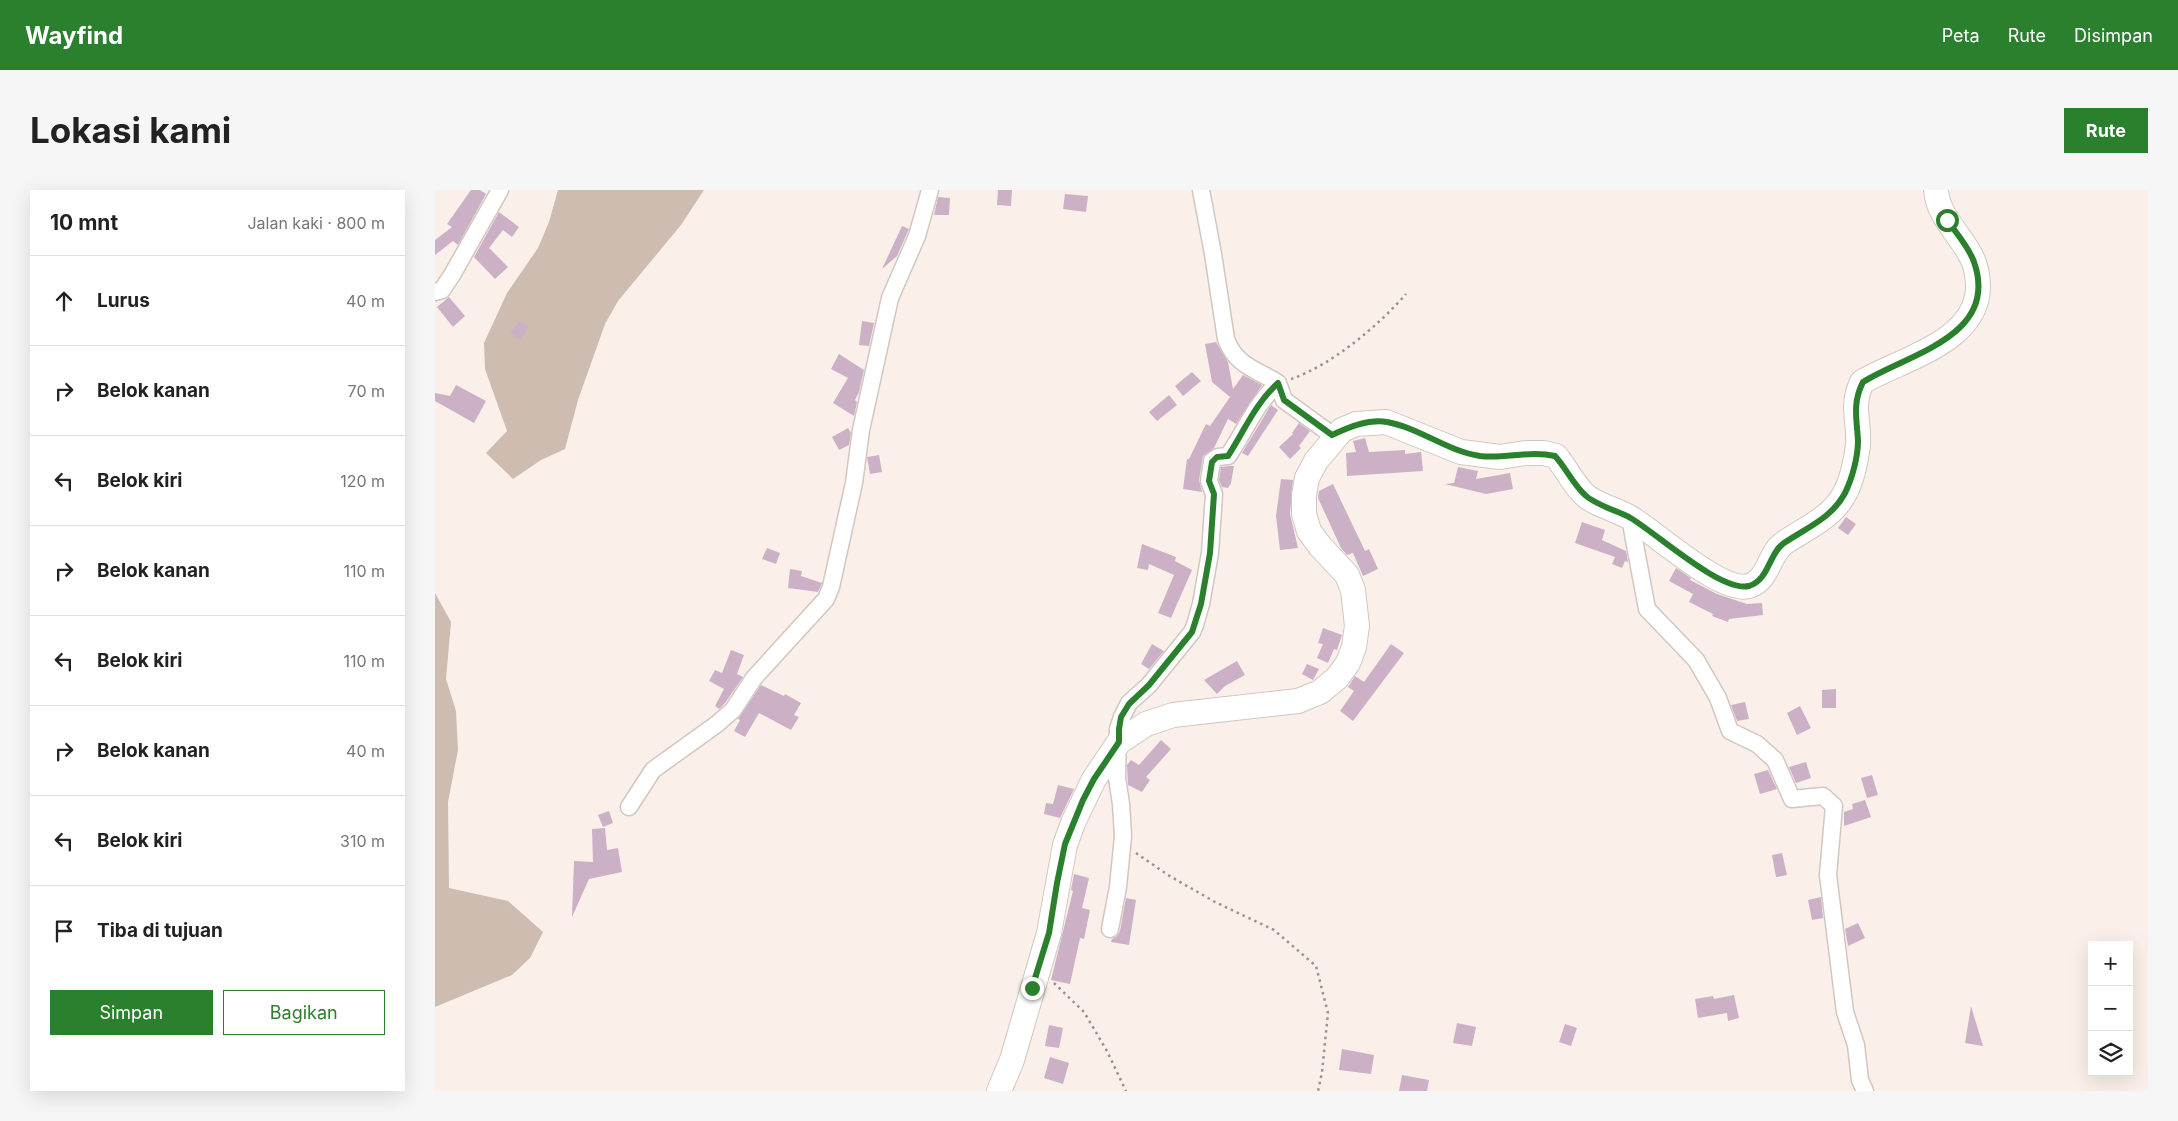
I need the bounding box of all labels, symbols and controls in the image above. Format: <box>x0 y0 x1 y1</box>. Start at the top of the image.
text: Wayfind <box>25 21 123 50</box>
text: Peta <box>1942 25 1980 46</box>
text: Rute <box>2008 25 2046 46</box>
text: Disimpan <box>2074 25 2153 46</box>
button: Rute <box>2064 108 2148 153</box>
text: Lokasi kami <box>30 109 231 151</box>
route start <box>1936 209 1959 232</box>
text: 10 mnt <box>50 210 118 235</box>
text: Jalan kaki · 800 m <box>247 213 385 233</box>
icon: ahead <box>50 287 78 315</box>
text: Lurus <box>97 289 150 312</box>
text: 40 m <box>346 291 385 311</box>
icon: right <box>50 377 78 405</box>
text: Belok kanan <box>97 379 210 402</box>
text: 70 m <box>348 381 385 401</box>
icon: left <box>50 467 78 495</box>
text: Belok kiri <box>97 469 182 492</box>
text: 120 m <box>340 471 385 491</box>
icon: right <box>50 557 78 585</box>
text: Belok kanan <box>97 559 210 582</box>
text: 110 m <box>343 561 385 581</box>
icon: left <box>50 647 78 675</box>
text: Belok kiri <box>97 649 182 672</box>
text: 110 m <box>343 651 385 671</box>
icon: right <box>50 737 78 765</box>
text: Belok kanan <box>97 739 210 762</box>
text: 40 m <box>346 741 385 761</box>
icon: left <box>50 827 78 855</box>
text: Belok kiri <box>97 829 182 852</box>
text: 310 m <box>340 831 385 851</box>
icon: arrive <box>50 917 78 945</box>
text: Tiba di tujuan <box>97 919 223 942</box>
map controls <box>2088 941 2133 1076</box>
button: + <box>2088 941 2133 986</box>
route end <box>1021 977 1044 1000</box>
button: − <box>2088 986 2133 1031</box>
button: Simpan <box>50 990 213 1035</box>
button: Bagikan <box>223 990 385 1035</box>
button: layers <box>2088 1031 2133 1076</box>

